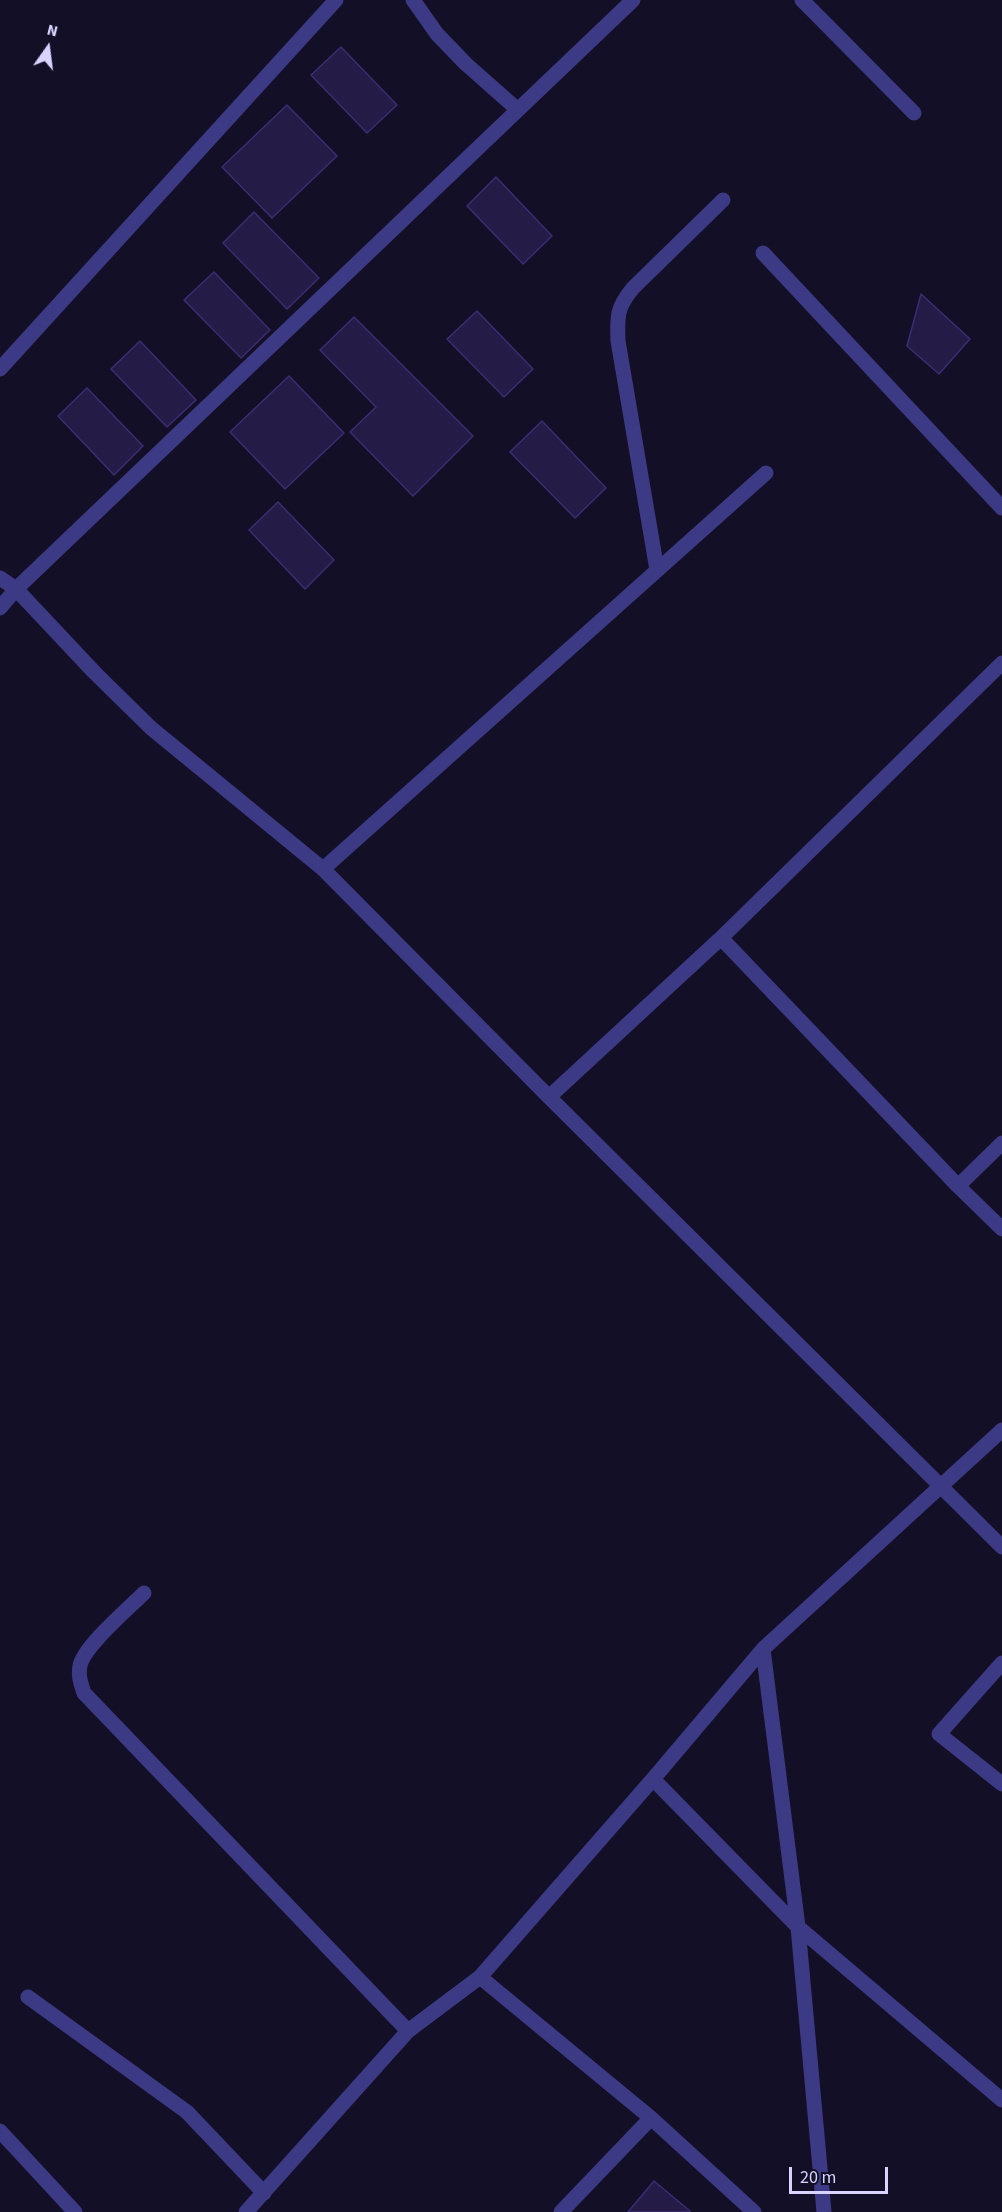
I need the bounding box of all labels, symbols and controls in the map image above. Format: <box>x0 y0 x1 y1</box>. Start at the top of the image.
north arrow <box>18 18 78 78</box>
text: N <box>45 19 60 42</box>
scale bar <box>792 2155 891 2193</box>
text: 20 m <box>800 2165 836 2190</box>

